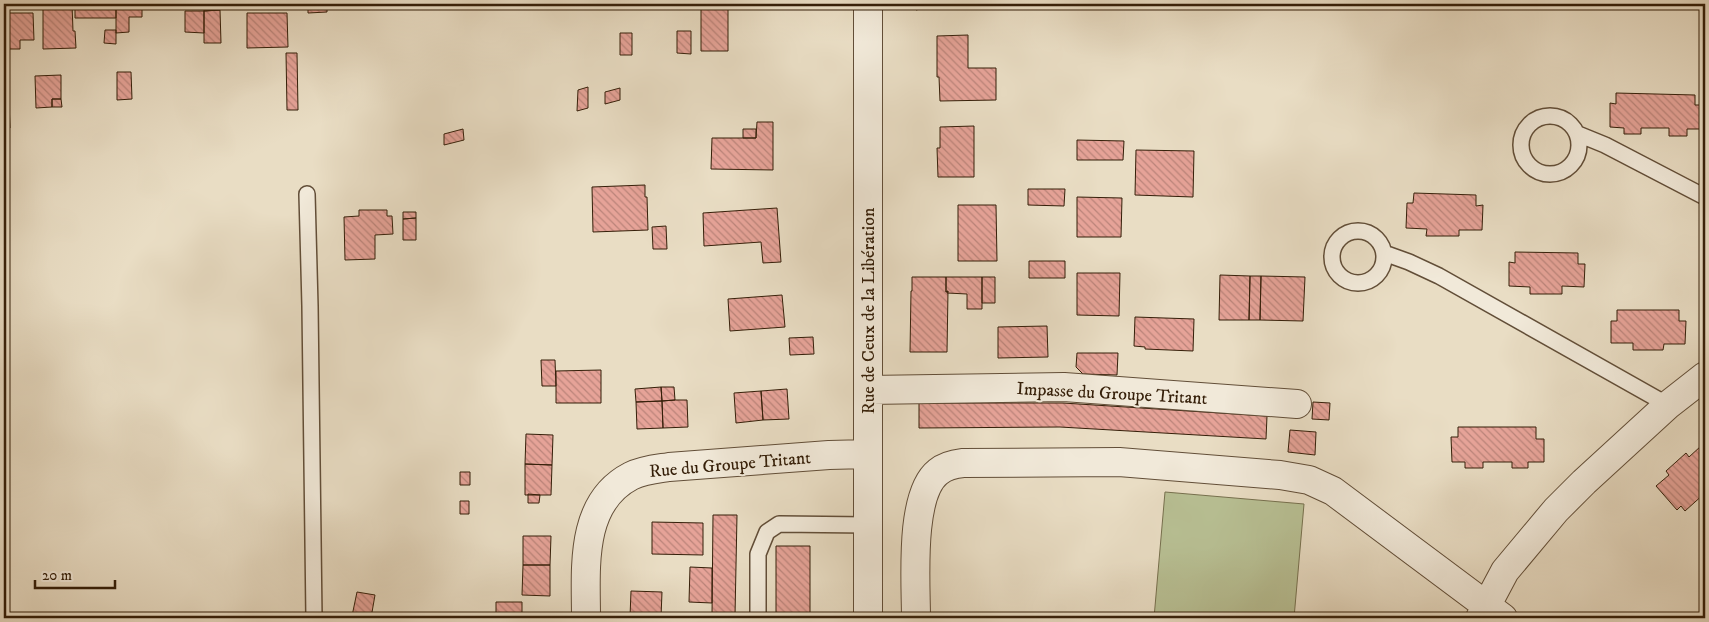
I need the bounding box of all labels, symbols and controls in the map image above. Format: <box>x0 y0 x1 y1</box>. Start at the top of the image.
street label: Rue de Ceux de la Libération <box>858 207 880 414</box>
street label: Impasse du Groupe Tritant <box>1016 378 1208 410</box>
street label: Rue du Groupe Tritant <box>648 447 812 483</box>
scale bar <box>35 557 115 589</box>
text: 20 m <box>42 566 72 585</box>

